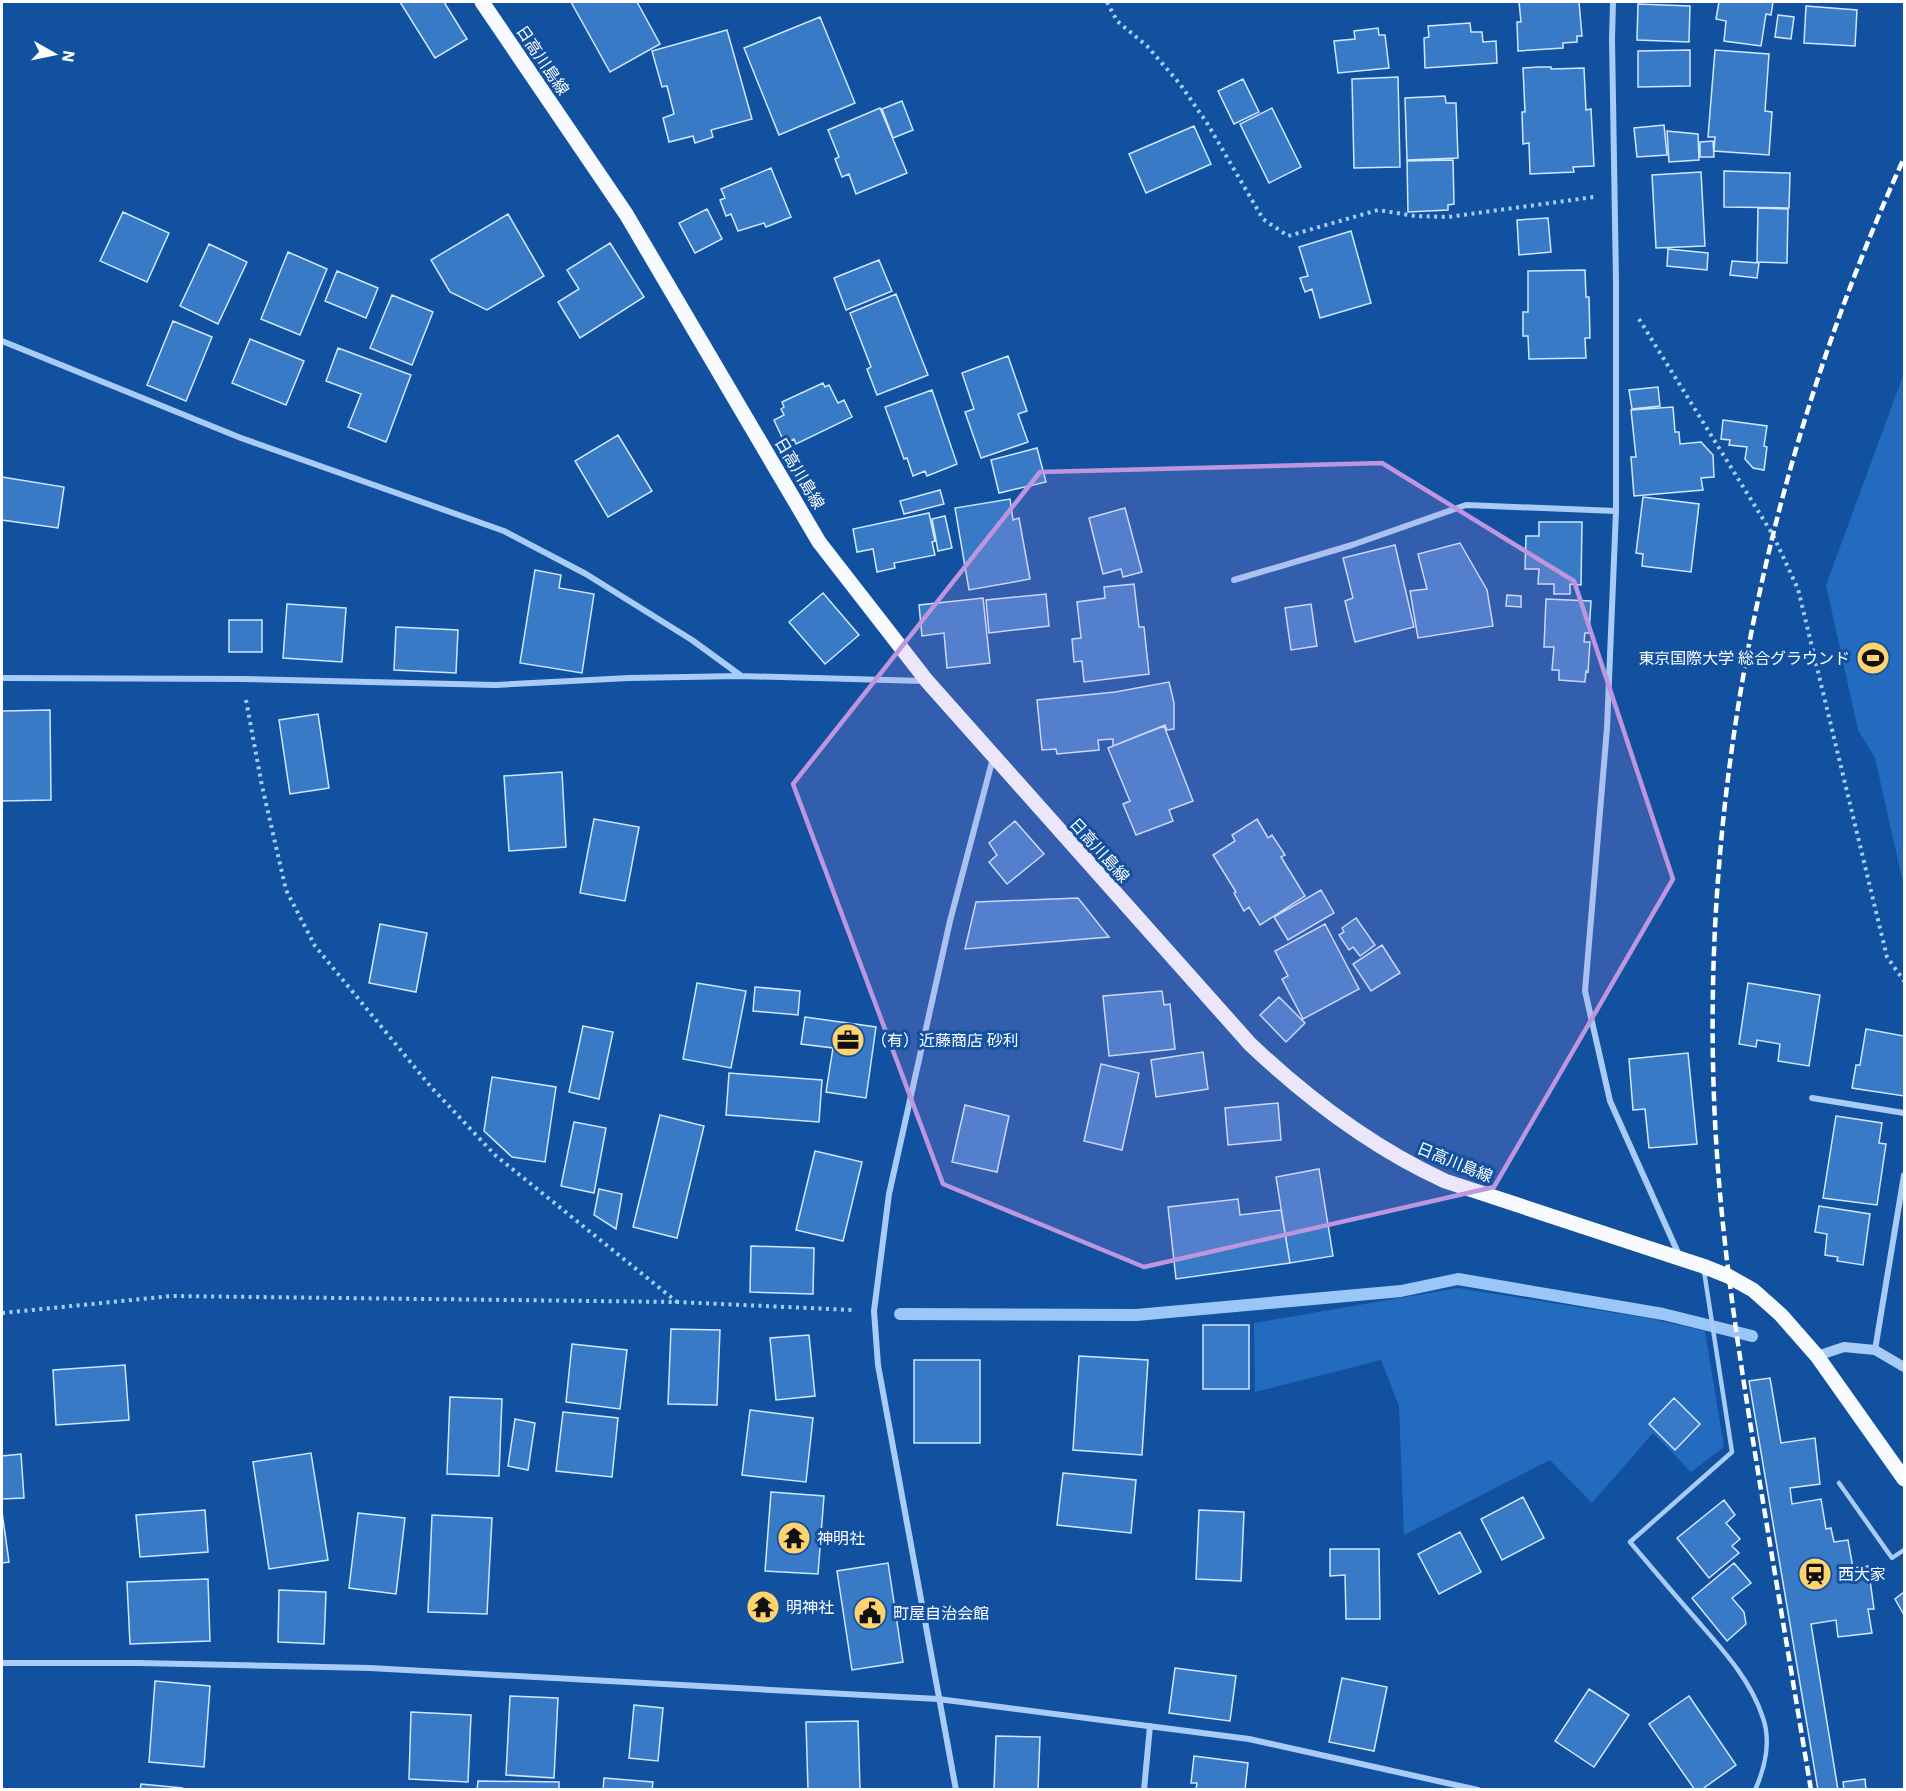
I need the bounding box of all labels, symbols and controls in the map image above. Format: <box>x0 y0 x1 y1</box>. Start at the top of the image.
street label: 日高川島線 <box>512 21 574 99</box>
north arrow <box>24 24 84 84</box>
text: N <box>58 49 80 64</box>
street label: 日高川島線 <box>771 434 829 512</box>
sports icon: 東京国際大学 総合グラウンド <box>1855 640 1891 676</box>
place label: 東京国際大学 総合グラウンド <box>1638 648 1850 668</box>
street label: 日高川島線 <box>1066 814 1134 886</box>
office icon: （有）近藤商店 砂利 <box>830 1022 866 1058</box>
place label: （有）近藤商店 砂利 <box>871 1030 1019 1050</box>
street label: 日高川島線 <box>1414 1138 1496 1186</box>
temple icon: 神明社 <box>776 1520 812 1556</box>
place label: 神明社 <box>817 1528 865 1548</box>
station icon: 西大家 <box>1797 1556 1833 1592</box>
place label: 西大家 <box>1838 1564 1886 1584</box>
temple icon: 明神社 <box>745 1589 781 1625</box>
public building icon: 町屋自治会館 <box>852 1595 888 1631</box>
place label: 明神社 <box>786 1597 834 1617</box>
place label: 町屋自治会館 <box>893 1603 989 1623</box>

